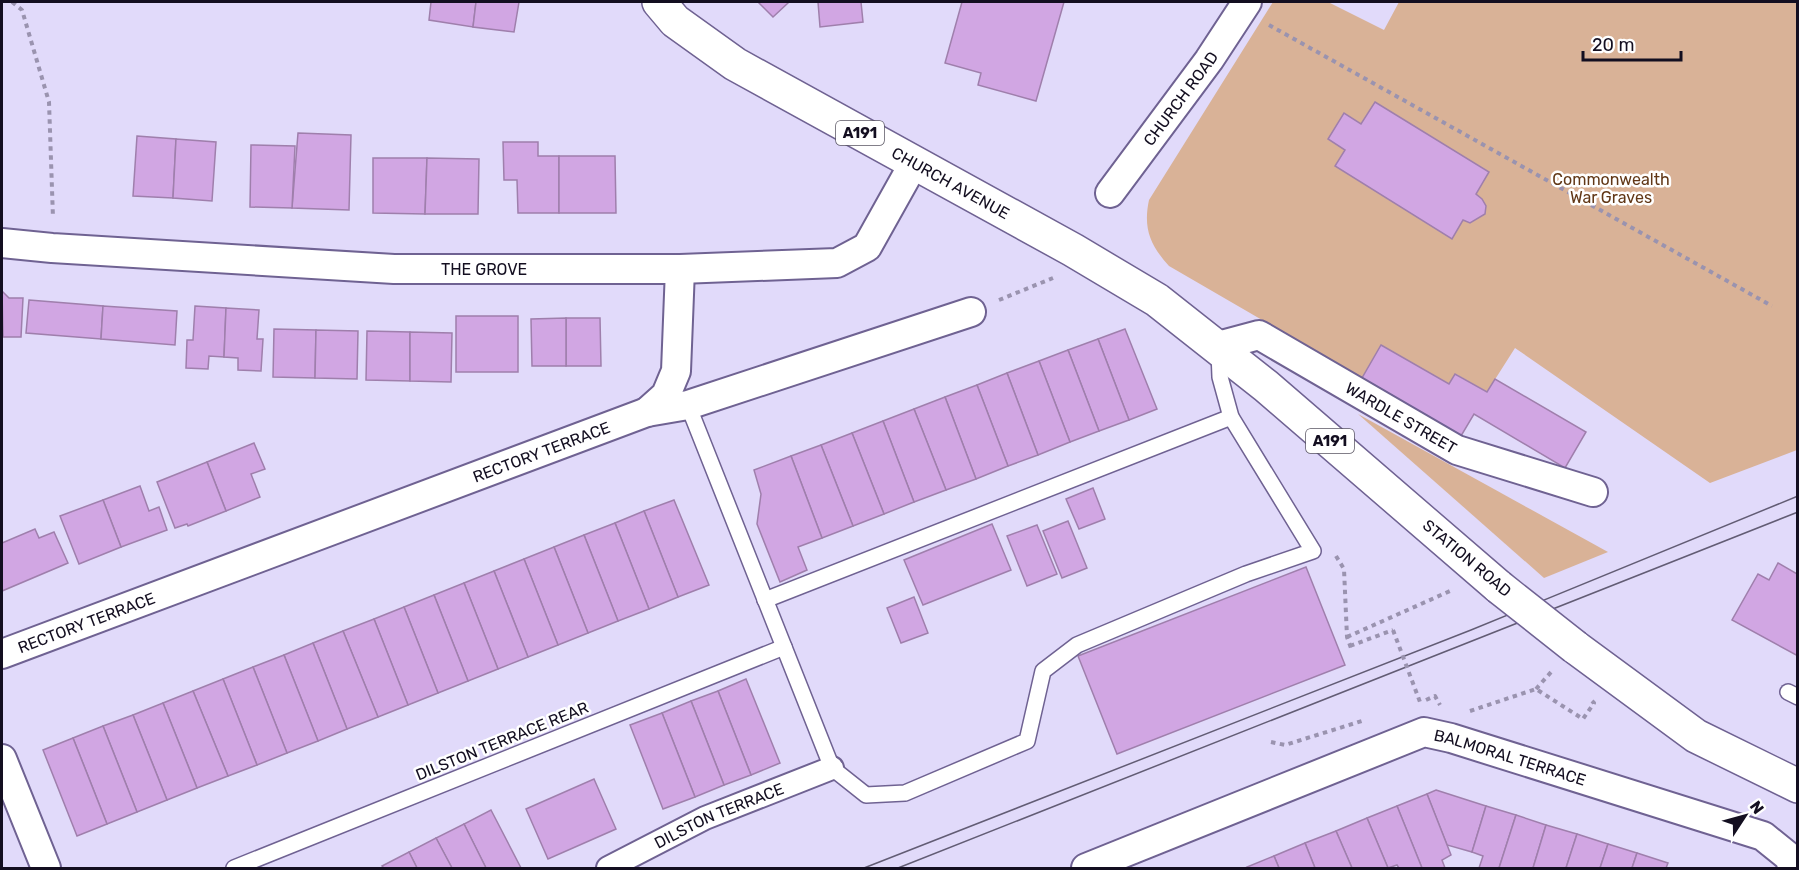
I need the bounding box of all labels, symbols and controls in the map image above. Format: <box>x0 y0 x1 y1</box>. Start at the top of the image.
scale bar <box>1583 24 1680 62</box>
text: 20 m <box>1592 34 1634 56</box>
street label: CHURCH ROAD <box>1139 48 1222 149</box>
road number: A191 <box>836 121 884 145</box>
street label: CHURCH AVENUE <box>889 143 1013 223</box>
park label: Commonwealth War Graves <box>1552 170 1670 207</box>
street label: THE GROVE <box>441 260 527 279</box>
street label: WARDLE STREET <box>1342 378 1460 457</box>
street label: RECTORY TERRACE <box>470 417 612 486</box>
road number: A191 <box>1306 429 1354 453</box>
street label: STATION ROAD <box>1419 515 1515 601</box>
street label: RECTORY TERRACE <box>15 588 157 657</box>
street label: DILSTON TERRACE REAR <box>413 698 591 784</box>
street label: BALMORAL TERRACE <box>1432 725 1588 789</box>
street label: DILSTON TERRACE <box>651 779 786 852</box>
north arrow <box>1715 786 1775 846</box>
text: N <box>1746 797 1768 818</box>

